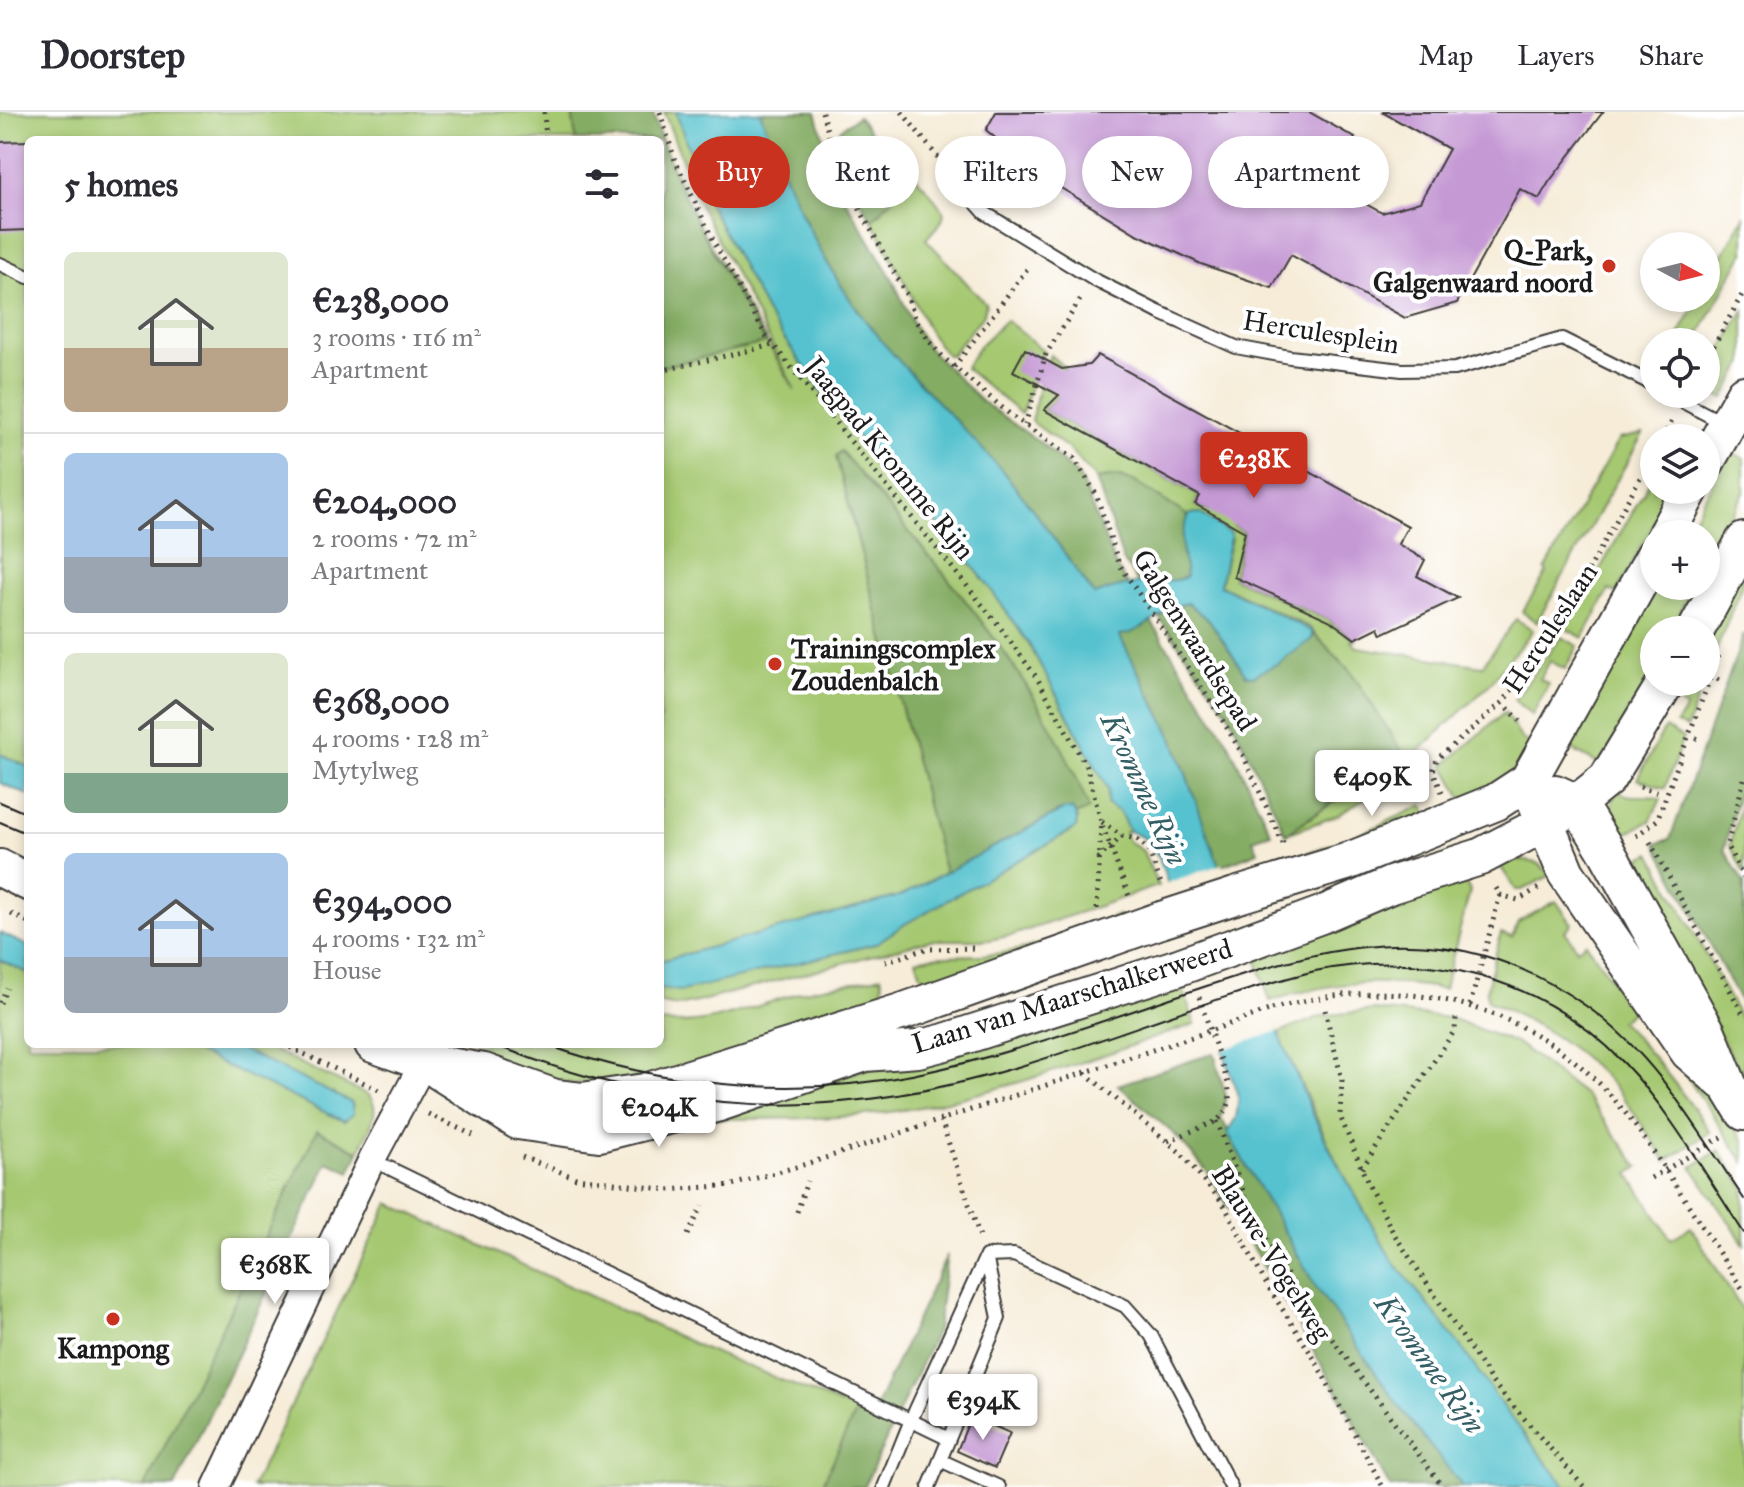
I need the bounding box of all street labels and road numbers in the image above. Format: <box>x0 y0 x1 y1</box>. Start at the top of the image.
street label: Herculesplein <box>1240 302 1402 362</box>
street label: Jaagpad Kromme Rijn <box>795 347 983 567</box>
street label: Galgenwaardsepad <box>1125 543 1265 737</box>
street label: Herculeslaan <box>1495 556 1605 700</box>
street label: Laan van Maarschalkerweerd <box>908 931 1236 1061</box>
street label: Blauwe-Vogelweg <box>1204 1159 1341 1348</box>

